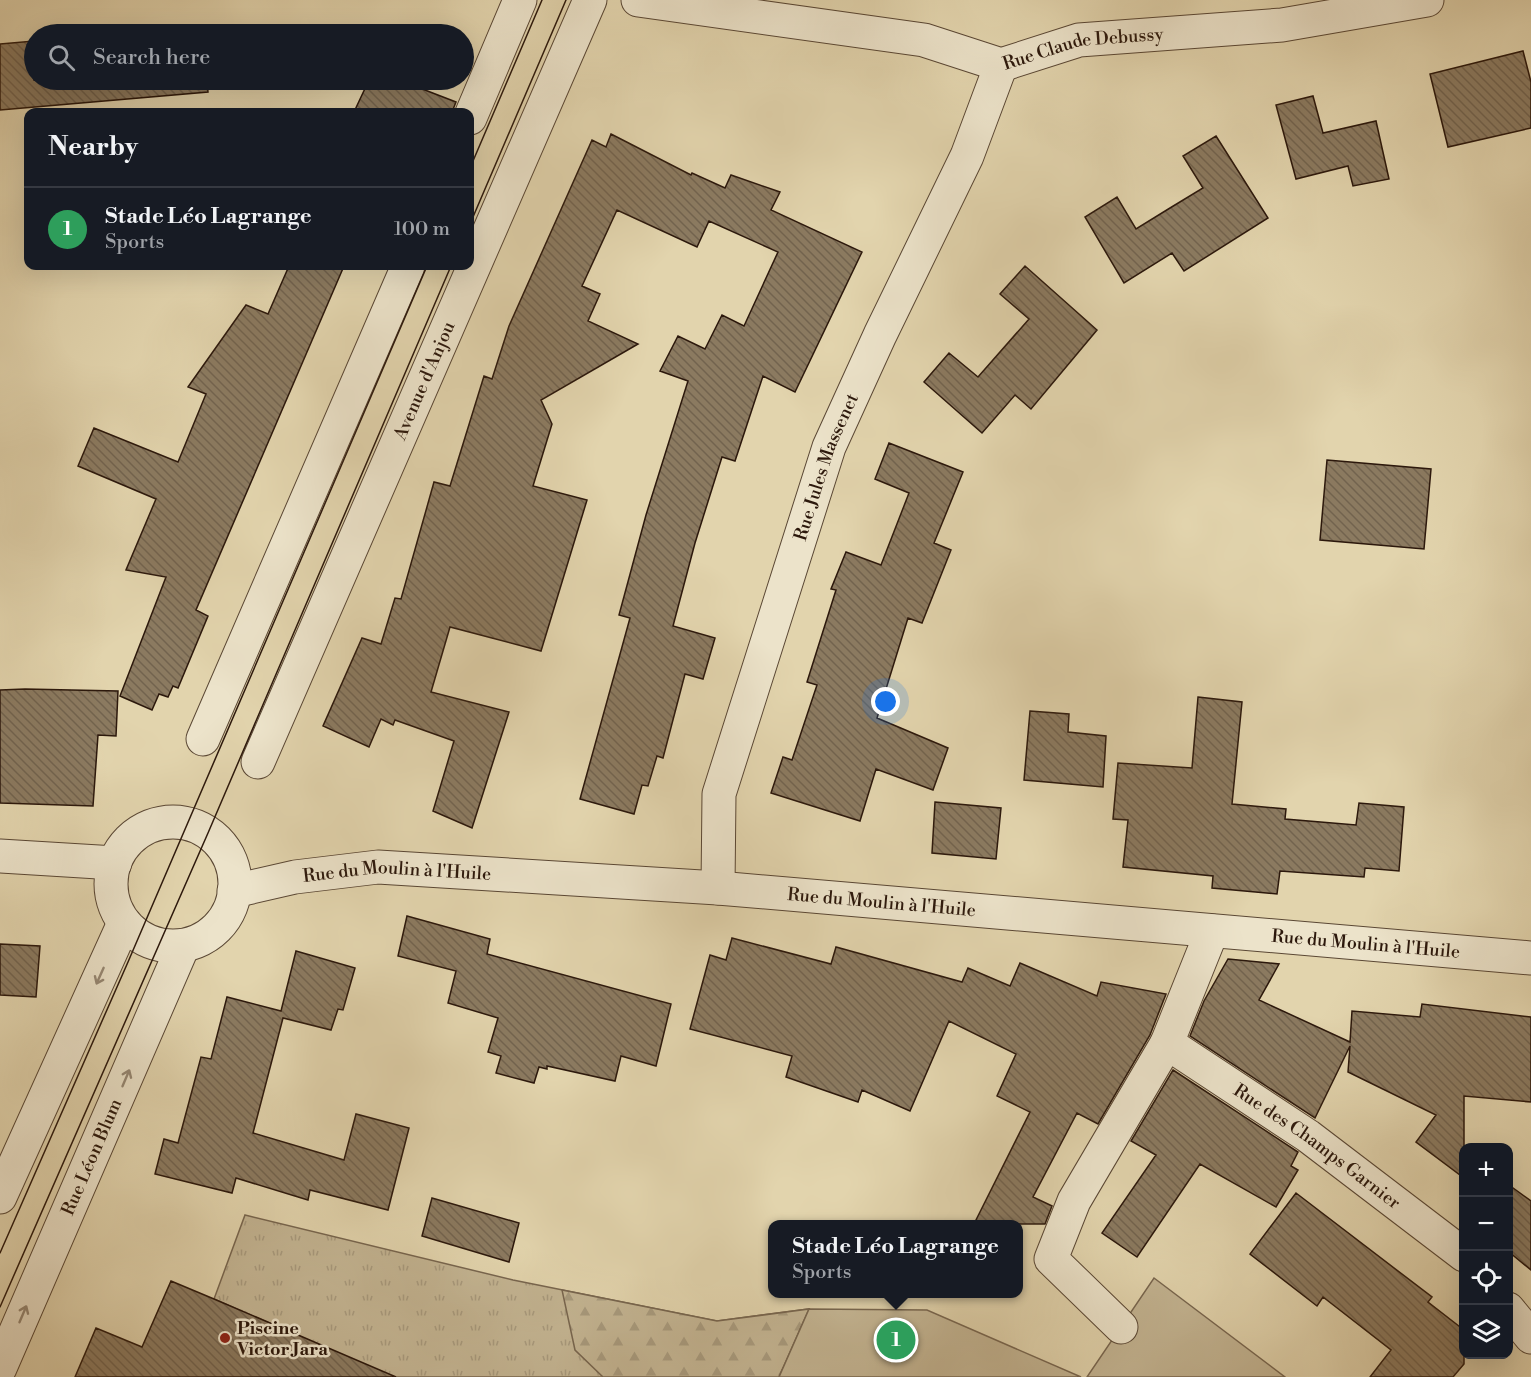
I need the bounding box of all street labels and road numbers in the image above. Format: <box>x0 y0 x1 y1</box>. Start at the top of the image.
street label: Rue Claude Debussy <box>1000 22 1164 75</box>
street label: Avenue d'Anjou <box>388 317 460 444</box>
street label: Rue Jules Massenet <box>788 389 864 544</box>
street label: Rue du Moulin à l'Huile <box>301 856 492 887</box>
street label: Rue du Moulin à l'Huile <box>786 883 977 922</box>
street label: Rue du Moulin à l'Huile <box>1271 924 1461 963</box>
street label: Rue des Champs Garnier <box>1229 1079 1405 1214</box>
street label: Rue Léon Blum <box>56 1095 127 1219</box>

